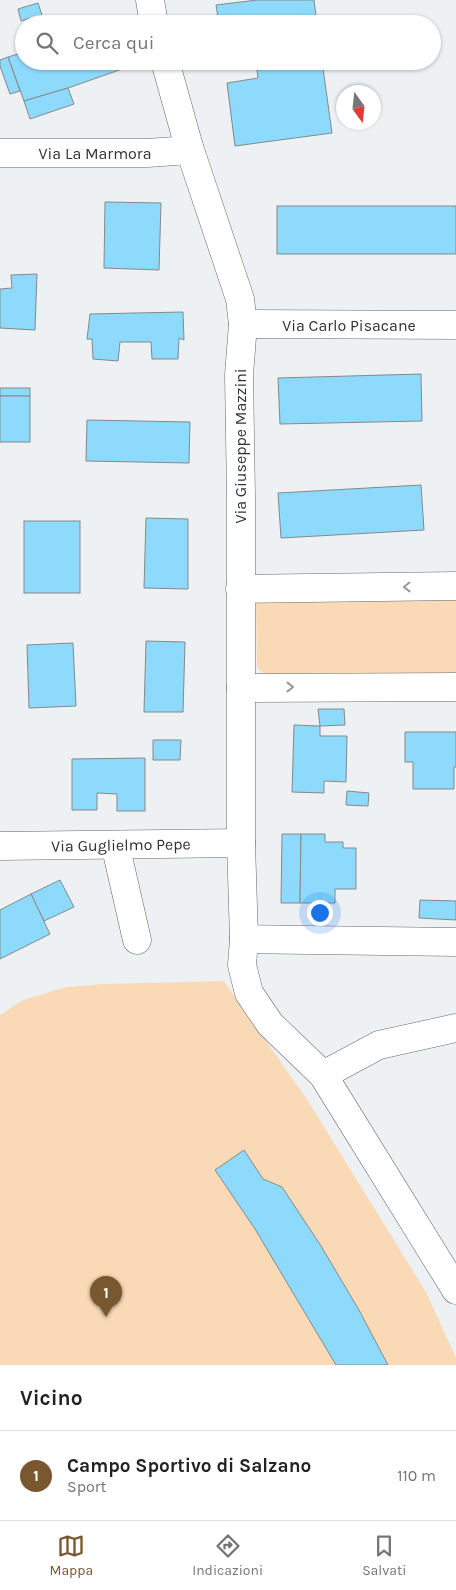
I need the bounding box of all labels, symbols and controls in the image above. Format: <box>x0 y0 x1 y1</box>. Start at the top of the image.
search box <box>15 15 441 70</box>
icon: search <box>33 29 61 57</box>
text: Cerca qui <box>73 32 154 54</box>
north arrow <box>336 85 381 130</box>
street label: Via La Marmora <box>39 144 151 163</box>
street label: Via Carlo Pisacane <box>282 316 416 335</box>
street label: Via Giuseppe Mazzini <box>231 368 250 524</box>
one-way arrow <box>403 582 411 592</box>
one-way arrow <box>286 682 294 692</box>
street label: Via Guglielmo Pepe <box>51 834 191 856</box>
your location <box>307 900 333 926</box>
pin: 1 <box>90 1276 122 1317</box>
text: Vicino <box>20 1386 83 1410</box>
text: Campo Sportivo di Salzano <box>67 1455 311 1477</box>
text: 1 <box>33 1466 39 1485</box>
text: 110 m <box>397 1466 436 1485</box>
text: Sport <box>67 1477 107 1496</box>
tab: Mappa <box>50 1532 93 1579</box>
tab: Indicazioni <box>192 1532 263 1579</box>
tab: Salvati <box>362 1532 406 1579</box>

